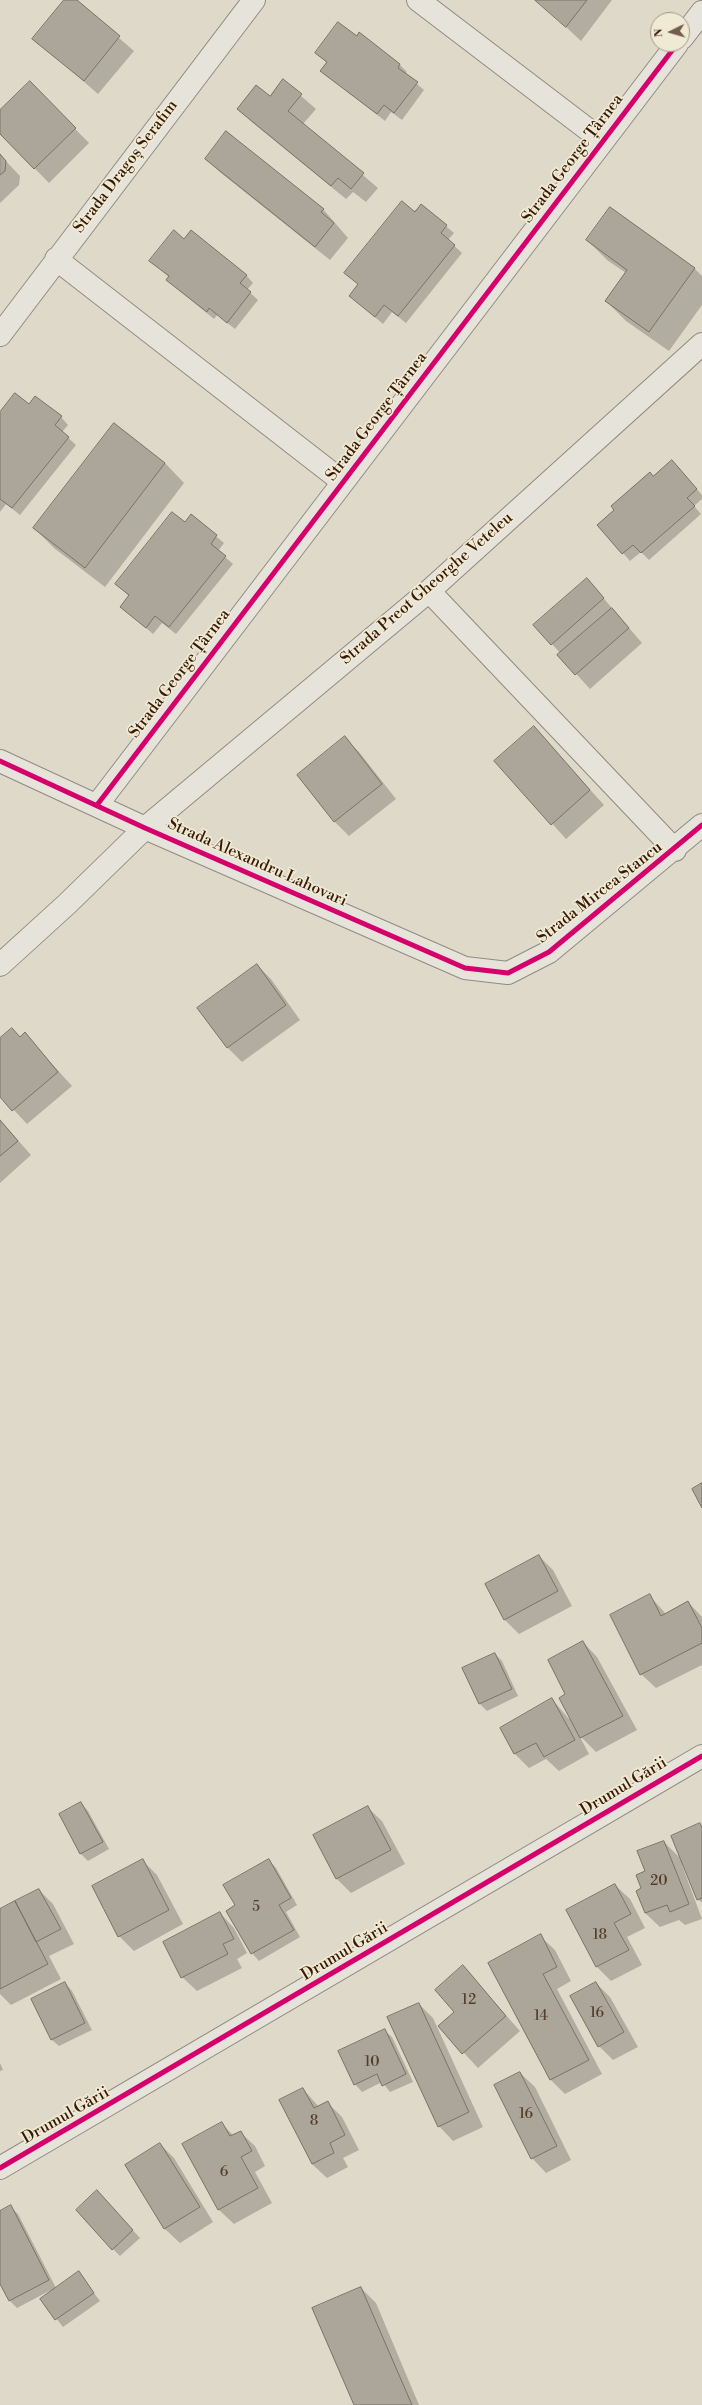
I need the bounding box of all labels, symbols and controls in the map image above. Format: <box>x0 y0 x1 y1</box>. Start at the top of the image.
north arrow <box>650 12 690 52</box>
text: N <box>652 28 666 38</box>
street label: Strada George Țârnea <box>518 91 628 227</box>
street label: Strada Dragoș Serafim <box>70 97 182 237</box>
street label: Strada George Țârnea <box>322 349 432 485</box>
street label: Strada Preot Gheorghe Veteleu <box>337 509 517 669</box>
street label: Strada George Țârnea <box>125 606 235 742</box>
street label: Strada Alexandru Lahovari <box>164 815 350 911</box>
street label: Strada Mircea Stancu <box>533 838 667 948</box>
street label: Drumul Gării <box>577 1754 671 1820</box>
house number: 20 <box>650 1874 668 1890</box>
house number: 5 <box>252 1900 260 1916</box>
street label: Drumul Gării <box>298 1919 392 1985</box>
house number: 18 <box>593 1928 607 1944</box>
house number: 12 <box>462 1993 476 2009</box>
house number: 16 <box>590 2006 604 2022</box>
house number: 14 <box>534 2009 548 2025</box>
house number: 10 <box>365 2055 379 2071</box>
street label: Drumul Gării <box>19 2083 113 2149</box>
house number: 16 <box>519 2107 533 2123</box>
house number: 8 <box>310 2114 318 2130</box>
house number: 6 <box>220 2165 228 2181</box>

